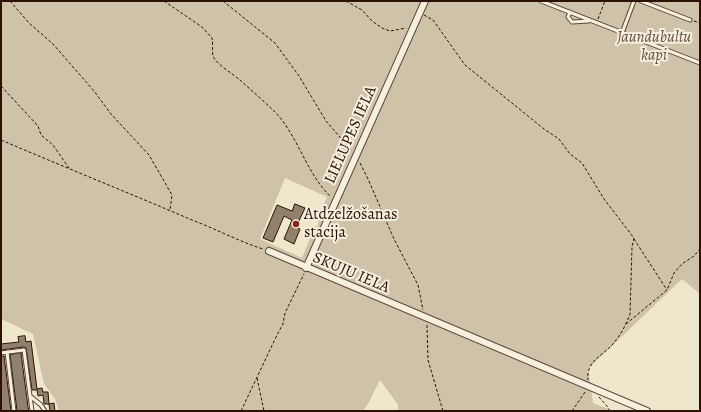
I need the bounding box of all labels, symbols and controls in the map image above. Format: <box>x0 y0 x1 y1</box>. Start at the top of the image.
park label: Jaundubultu kapi <box>617 28 691 66</box>
street label: LIELUPES IELA <box>321 83 381 187</box>
place label: Atdzelžošanas stacija <box>304 205 398 243</box>
marker: Atdzelžošanas stacija <box>291 219 301 229</box>
street label: SKUJU IELA <box>310 248 392 298</box>

